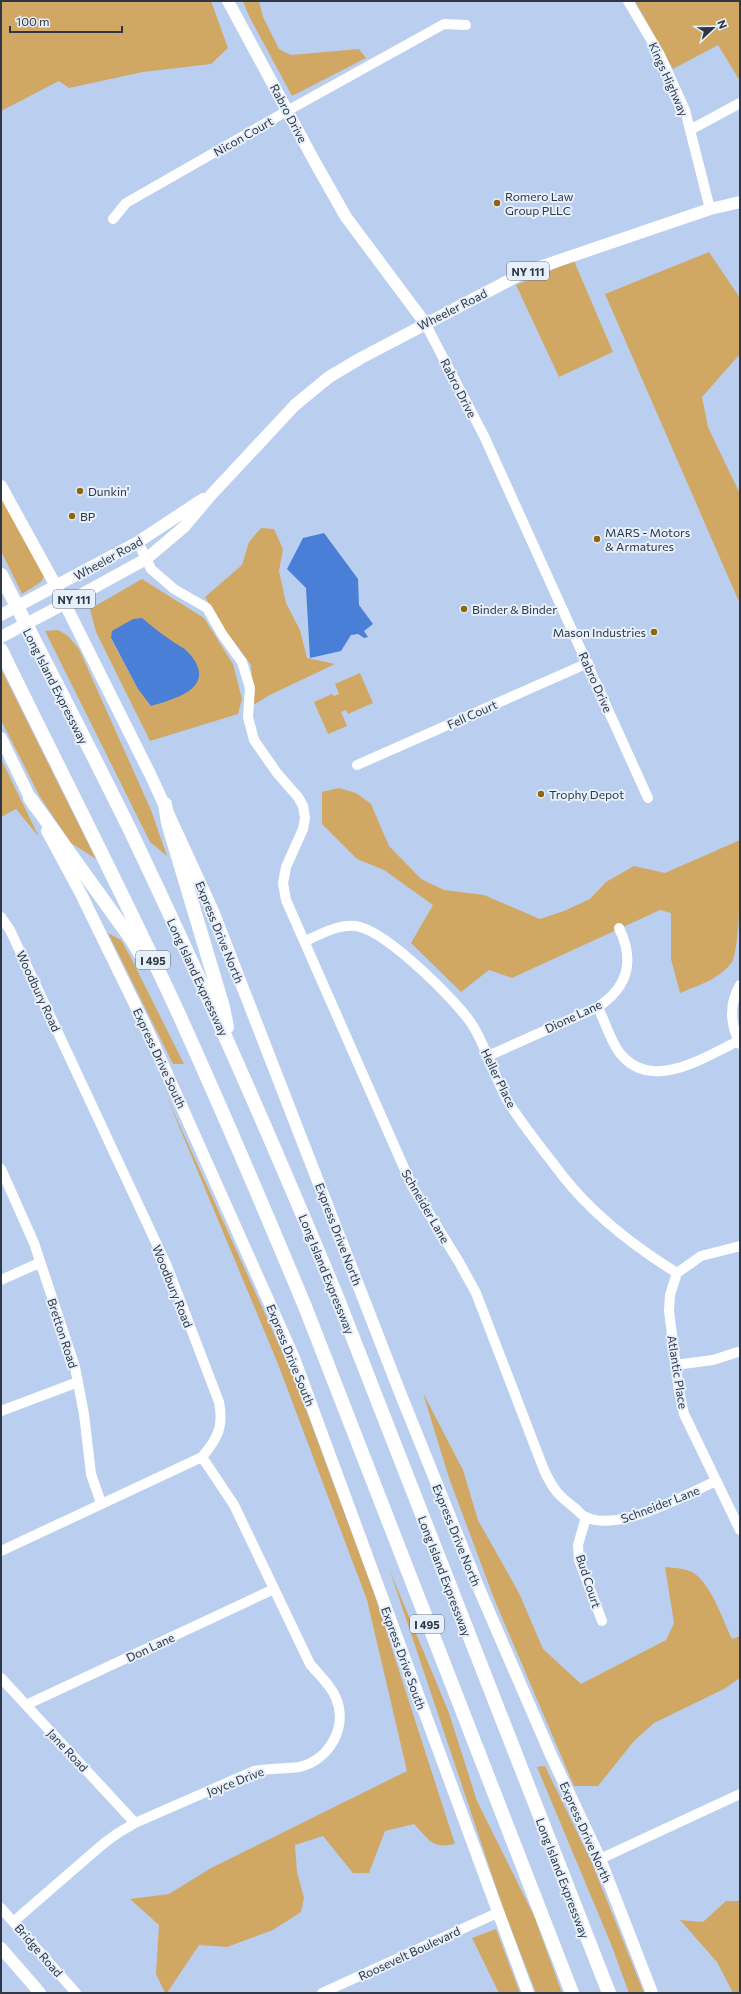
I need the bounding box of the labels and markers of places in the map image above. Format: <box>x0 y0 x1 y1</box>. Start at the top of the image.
place label: Romero Law Group PLLC <box>505 189 574 217</box>
marker: Romero Law Group PLLC <box>492 198 502 208</box>
place label: Dunkin' <box>88 484 129 498</box>
marker: Dunkin' <box>75 486 85 496</box>
place label: BP <box>80 509 96 523</box>
marker: BP <box>67 511 77 521</box>
place label: MARS - Motors & Armatures <box>605 525 690 553</box>
marker: MARS - Motors & Armatures <box>592 534 602 544</box>
place label: Binder & Binder <box>472 602 557 616</box>
marker: Binder & Binder <box>459 604 469 614</box>
place label: Mason Industries <box>553 625 646 639</box>
marker: Mason Industries <box>649 627 659 637</box>
place label: Trophy Depot <box>549 787 624 801</box>
marker: Trophy Depot <box>536 789 546 799</box>

